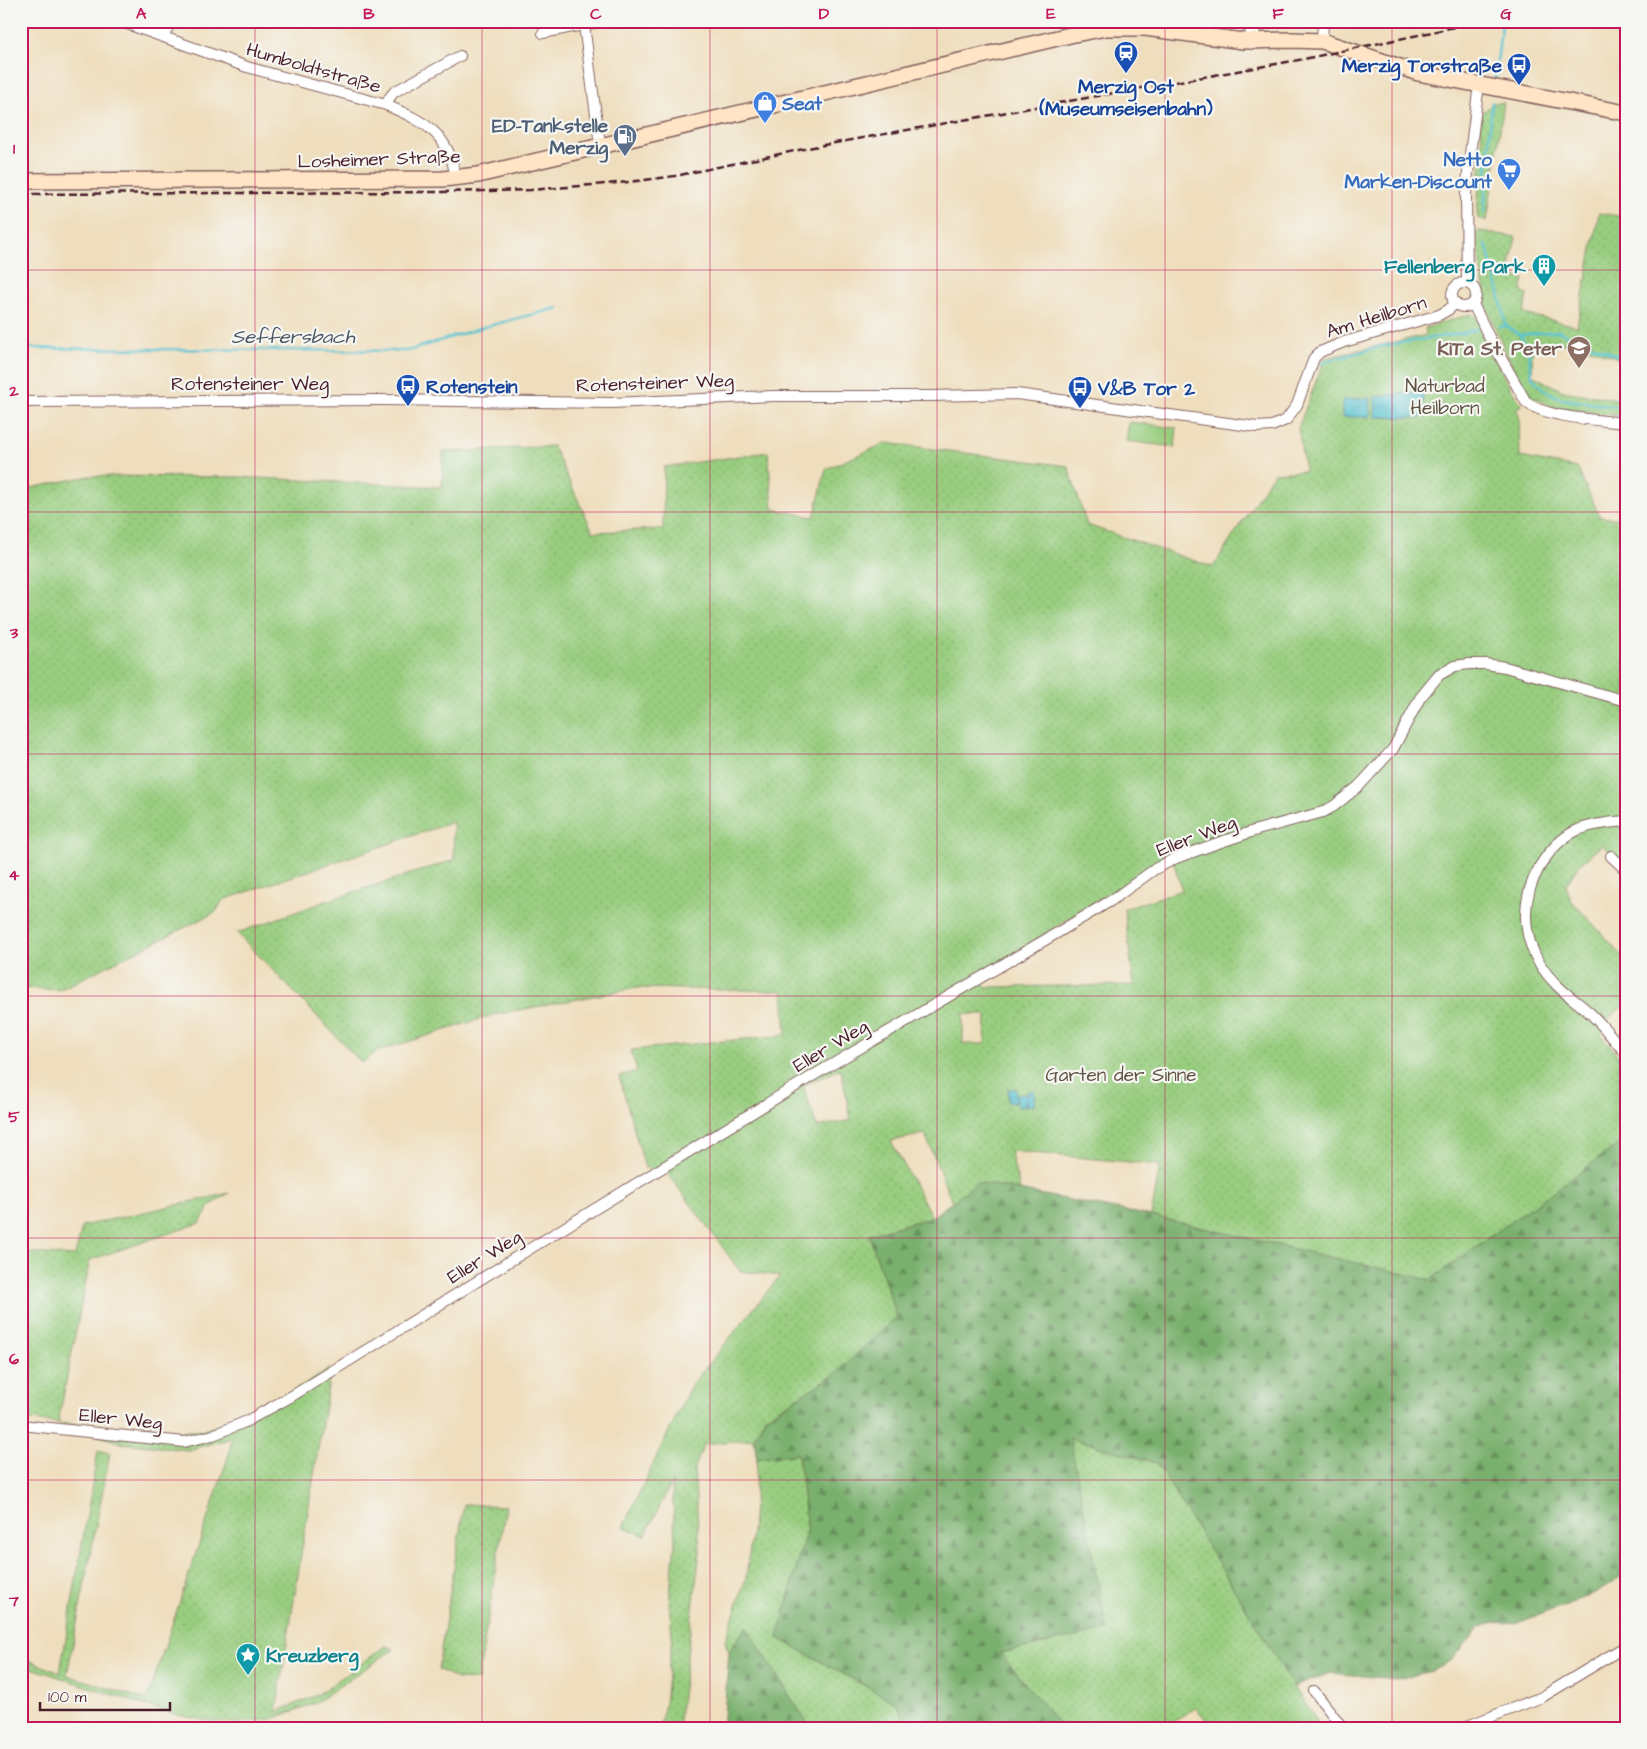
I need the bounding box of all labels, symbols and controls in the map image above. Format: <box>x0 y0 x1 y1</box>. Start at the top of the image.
text: A <box>136 3 147 25</box>
text: B <box>363 3 375 25</box>
text: C <box>590 3 602 25</box>
text: D <box>819 3 830 25</box>
text: E <box>1046 3 1056 25</box>
text: F <box>1272 3 1284 25</box>
text: G <box>1500 3 1512 25</box>
street label: Humboldtstraße <box>243 36 384 101</box>
station icon: Merzig Ost (Museumseisenbahn) <box>1113 40 1139 74</box>
bus stop icon: Merzig Torstraße <box>1506 52 1532 86</box>
place label: Merzig Torstraße <box>1342 53 1503 81</box>
place label: Merzig Ost (Museumseisenbahn) <box>1038 74 1213 123</box>
shop icon: Seat <box>752 90 778 124</box>
place label: Seat <box>781 91 822 118</box>
place label: ED-Tankstelle Merzig <box>492 113 609 163</box>
fuel station icon: ED-Tankstelle Merzig <box>612 123 638 157</box>
text: 1 <box>13 138 16 160</box>
street label: Losheimer Straße <box>297 143 461 176</box>
place label: Netto Marken-Discount <box>1345 147 1492 196</box>
supermarket icon: Netto Marken-Discount <box>1496 157 1522 191</box>
building icon: Fellenberg Park <box>1531 253 1557 287</box>
place label: Fellenberg Park <box>1384 254 1526 282</box>
street label: Am Heilborn <box>1323 289 1430 345</box>
water label: Seffersbach <box>231 323 356 351</box>
school or university icon: KiTa St. Peter <box>1566 335 1592 369</box>
place label: KiTa St. Peter <box>1437 336 1563 363</box>
street label: Rotensteiner Weg <box>576 367 735 401</box>
street label: Rotensteiner Weg <box>171 371 329 399</box>
bus stop icon: Rotenstein <box>395 373 421 407</box>
park label: Naturbad Heilborn <box>1405 373 1485 422</box>
place label: Rotenstein <box>426 374 518 401</box>
bus stop icon: V&B Tor 2 <box>1067 375 1093 409</box>
place label: V&B Tor 2 <box>1097 376 1195 403</box>
text: 2 <box>8 380 19 402</box>
text: 3 <box>9 622 19 644</box>
street label: Eller Weg <box>1153 809 1241 865</box>
text: 4 <box>9 864 20 886</box>
street label: Eller Weg <box>788 1013 874 1080</box>
park label: Garten der Sinne <box>1046 1062 1196 1089</box>
text: 5 <box>8 1106 20 1128</box>
street label: Eller Weg <box>442 1224 528 1292</box>
text: 6 <box>9 1348 19 1370</box>
street label: Eller Weg <box>78 1402 164 1438</box>
text: 7 <box>8 1590 19 1612</box>
place icon: Kreuzberg <box>235 1642 261 1676</box>
place label: Kreuzberg <box>266 1643 359 1671</box>
scale bar <box>40 1679 170 1711</box>
text: 100 m <box>48 1687 87 1708</box>

